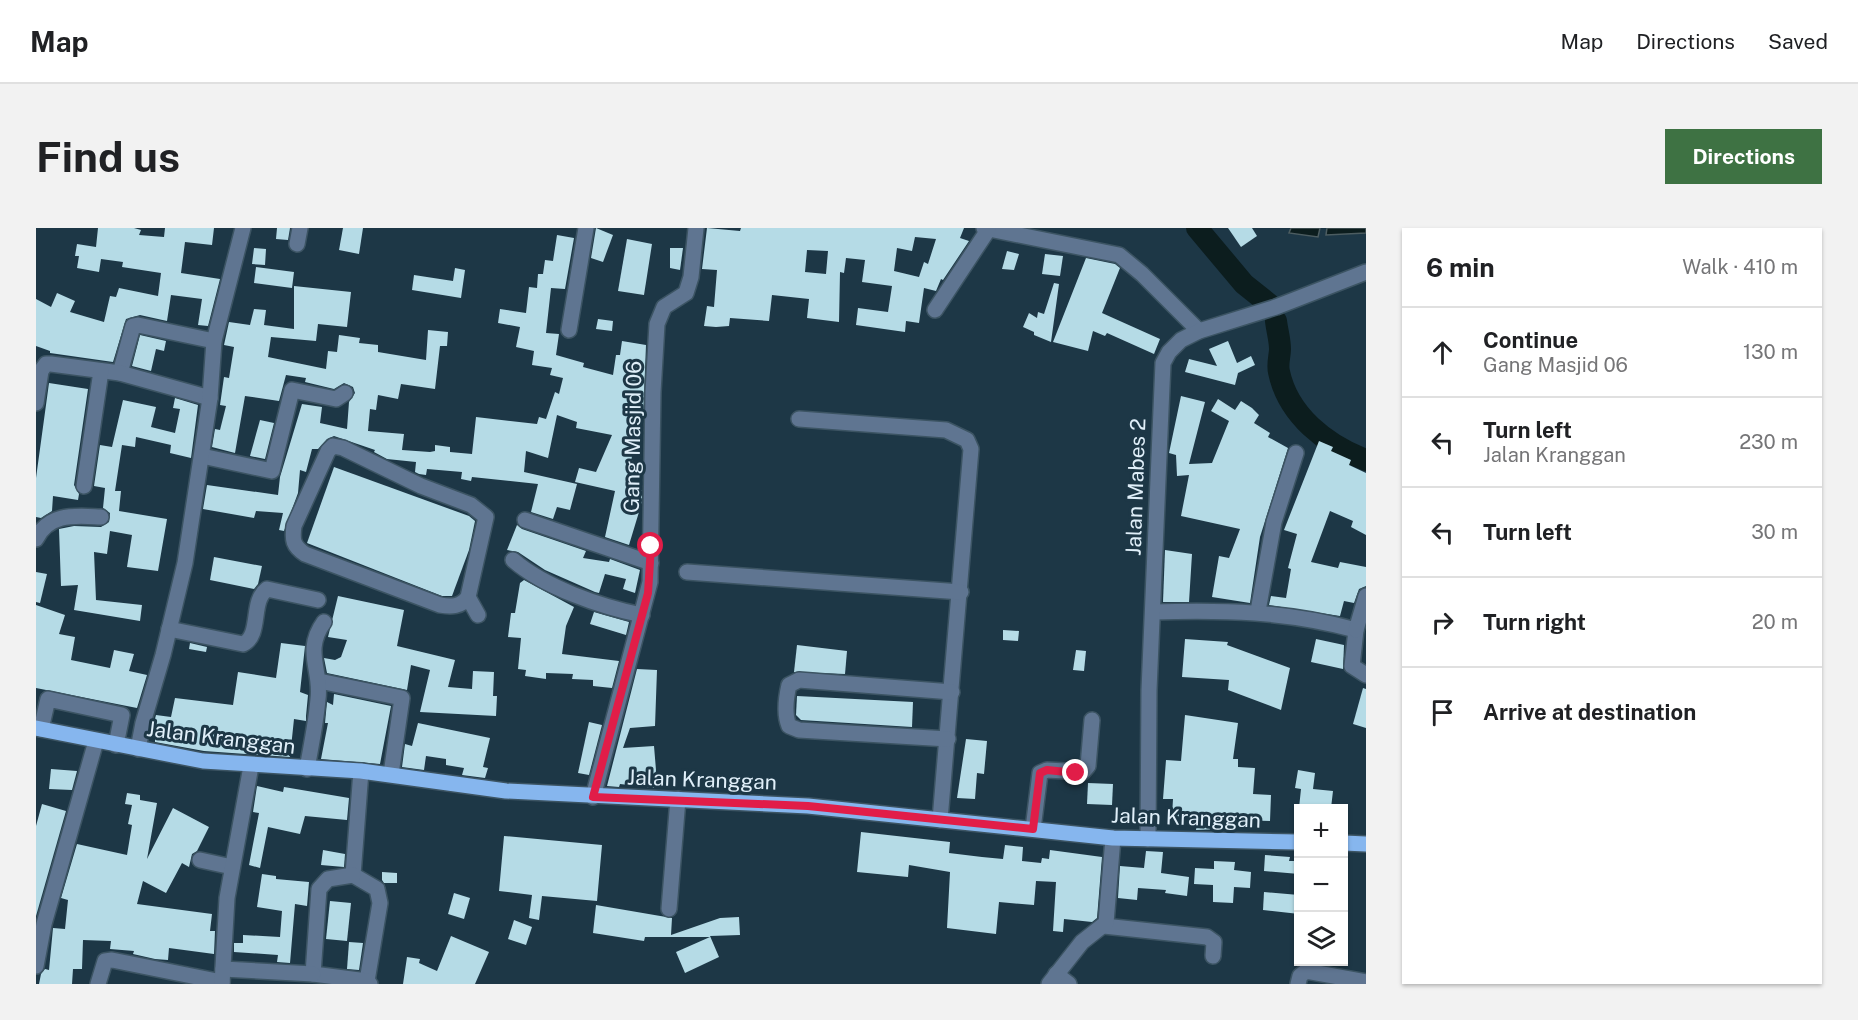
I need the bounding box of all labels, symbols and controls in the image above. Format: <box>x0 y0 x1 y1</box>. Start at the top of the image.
text: Map <box>30 25 89 58</box>
text: Map <box>1561 29 1603 54</box>
text: Directions <box>1636 29 1735 54</box>
text: Saved <box>1768 29 1828 54</box>
button: Directions <box>1665 129 1822 184</box>
text: Find us <box>36 132 180 181</box>
text: 6 min <box>1426 252 1495 283</box>
text: Walk · 410 m <box>1682 255 1798 279</box>
text: Continue <box>1483 327 1578 353</box>
icon: ahead <box>1426 336 1459 369</box>
text: 130 m <box>1743 340 1798 364</box>
text: Gang Masjid 06 <box>1483 353 1628 377</box>
street label: Gang Masjid 06 <box>619 361 646 513</box>
text: Turn left <box>1483 417 1572 443</box>
street label: Jalan Mabes 2 <box>1121 418 1150 556</box>
icon: left <box>1426 426 1459 459</box>
text: 230 m <box>1739 430 1798 454</box>
text: Jalan Kranggan <box>1483 443 1626 467</box>
icon: left <box>1426 516 1459 549</box>
text: Turn left <box>1483 519 1572 545</box>
text: 30 m <box>1751 520 1798 544</box>
route start <box>637 532 663 558</box>
icon: right <box>1426 606 1459 639</box>
text: Turn right <box>1483 609 1586 635</box>
text: 20 m <box>1752 610 1798 634</box>
icon: arrive <box>1426 696 1459 729</box>
text: Arrive at destination <box>1483 699 1696 725</box>
street label: Jalan Kranggan <box>145 716 297 759</box>
route end <box>1062 759 1088 785</box>
street label: Jalan Kranggan <box>627 764 777 795</box>
street label: Jalan Kranggan <box>1111 802 1261 833</box>
map controls <box>1294 804 1348 966</box>
button: + <box>1294 804 1348 858</box>
button: − <box>1294 858 1348 912</box>
button: layers <box>1294 912 1348 966</box>

